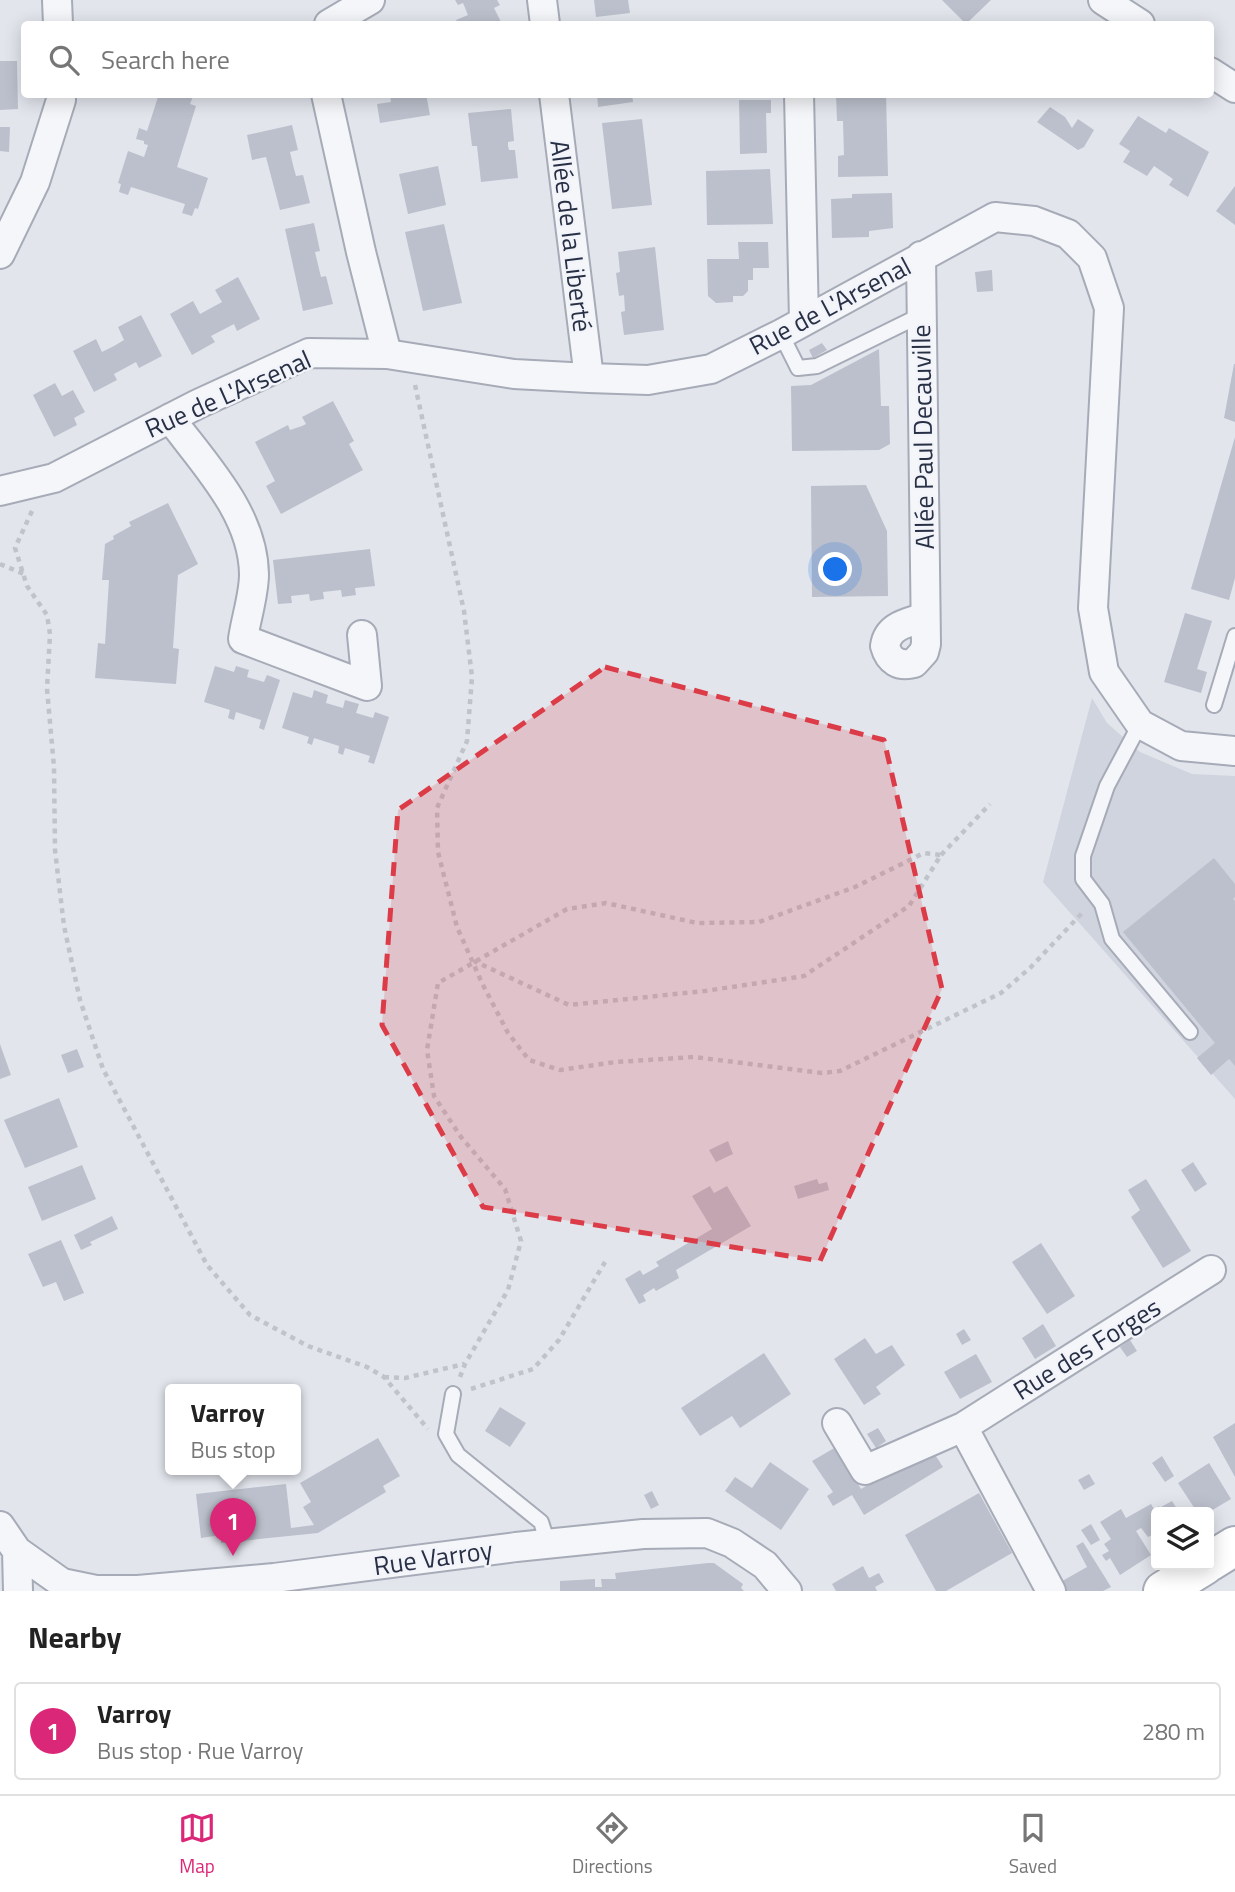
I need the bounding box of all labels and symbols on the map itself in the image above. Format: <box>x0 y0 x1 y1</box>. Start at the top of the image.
street label: Allée de la Liberté <box>540 138 603 334</box>
street label: Rue de L'Arsenal <box>742 246 918 365</box>
street label: Allée Paul Decauville <box>901 324 944 550</box>
street label: Rue de L'Arsenal <box>138 339 317 448</box>
your location <box>818 552 852 586</box>
street label: Rue des Forges <box>1005 1288 1168 1410</box>
pin: 1 <box>210 1498 256 1556</box>
street label: Rue Varroy <box>371 1530 495 1585</box>

